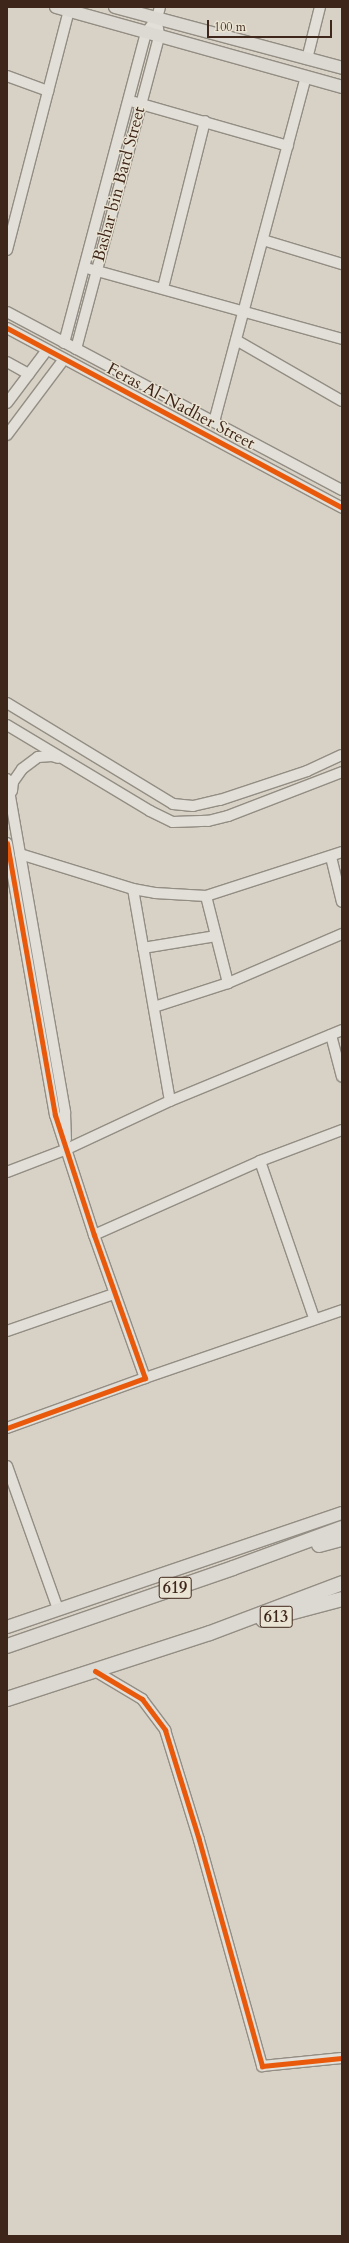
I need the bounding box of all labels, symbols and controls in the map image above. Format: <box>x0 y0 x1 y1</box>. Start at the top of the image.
scale bar <box>209 12 334 38</box>
text: 100 m <box>214 19 246 35</box>
street label: Bashar bin Bard Street <box>88 104 150 264</box>
street label: Feras Al-Nadher Street <box>103 358 259 454</box>
road number: 619 <box>158 1574 192 1602</box>
road number: 613 <box>259 1603 293 1631</box>

